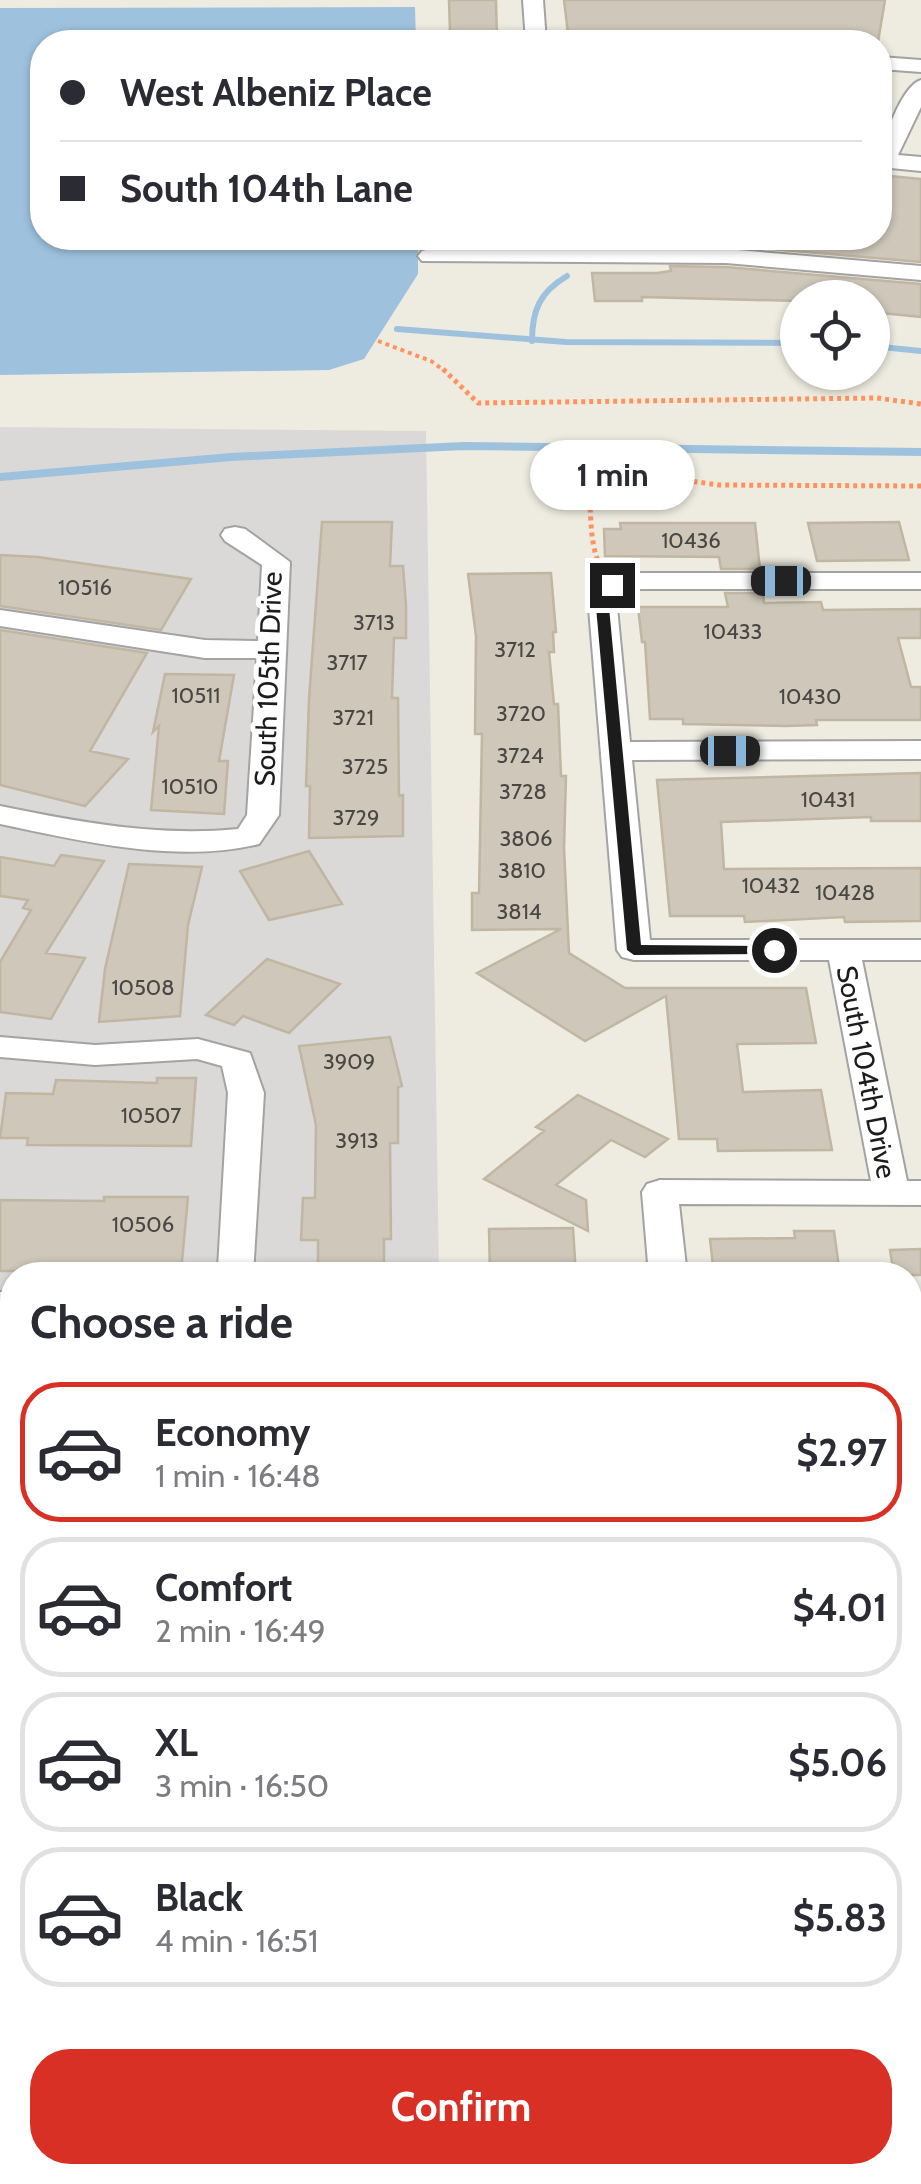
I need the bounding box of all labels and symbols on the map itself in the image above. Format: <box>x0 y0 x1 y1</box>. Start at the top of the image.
callout: 1 min <box>530 440 694 510</box>
house number: 10436 <box>661 527 721 554</box>
route end <box>590 563 635 608</box>
car <box>751 566 811 596</box>
street label: South 105th Drive <box>247 571 289 787</box>
house number: 10516 <box>58 574 112 601</box>
house number: 3713 <box>353 609 395 636</box>
house number: 10433 <box>703 618 763 645</box>
house number: 3712 <box>494 636 536 663</box>
house number: 3717 <box>326 649 368 676</box>
house number: 10511 <box>172 682 220 709</box>
house number: 10430 <box>779 683 841 710</box>
house number: 3720 <box>496 700 546 727</box>
house number: 3721 <box>332 704 374 731</box>
car <box>700 736 760 766</box>
house number: 3724 <box>496 742 544 769</box>
house number: 3725 <box>342 753 388 780</box>
house number: 10510 <box>162 773 218 800</box>
house number: 3728 <box>499 778 547 805</box>
house number: 10431 <box>801 786 855 813</box>
house number: 3729 <box>333 804 380 831</box>
house number: 3806 <box>499 825 553 852</box>
house number: 3810 <box>498 857 546 884</box>
house number: 10432 <box>742 872 800 899</box>
house number: 10428 <box>815 879 875 906</box>
house number: 3814 <box>496 898 542 925</box>
route start <box>752 928 797 973</box>
street label: South 104th Drive <box>830 963 904 1181</box>
house number: 10508 <box>111 974 175 1001</box>
house number: 3909 <box>323 1048 375 1075</box>
house number: 10507 <box>121 1102 181 1129</box>
house number: 3913 <box>335 1127 379 1154</box>
house number: 10506 <box>112 1211 174 1238</box>

